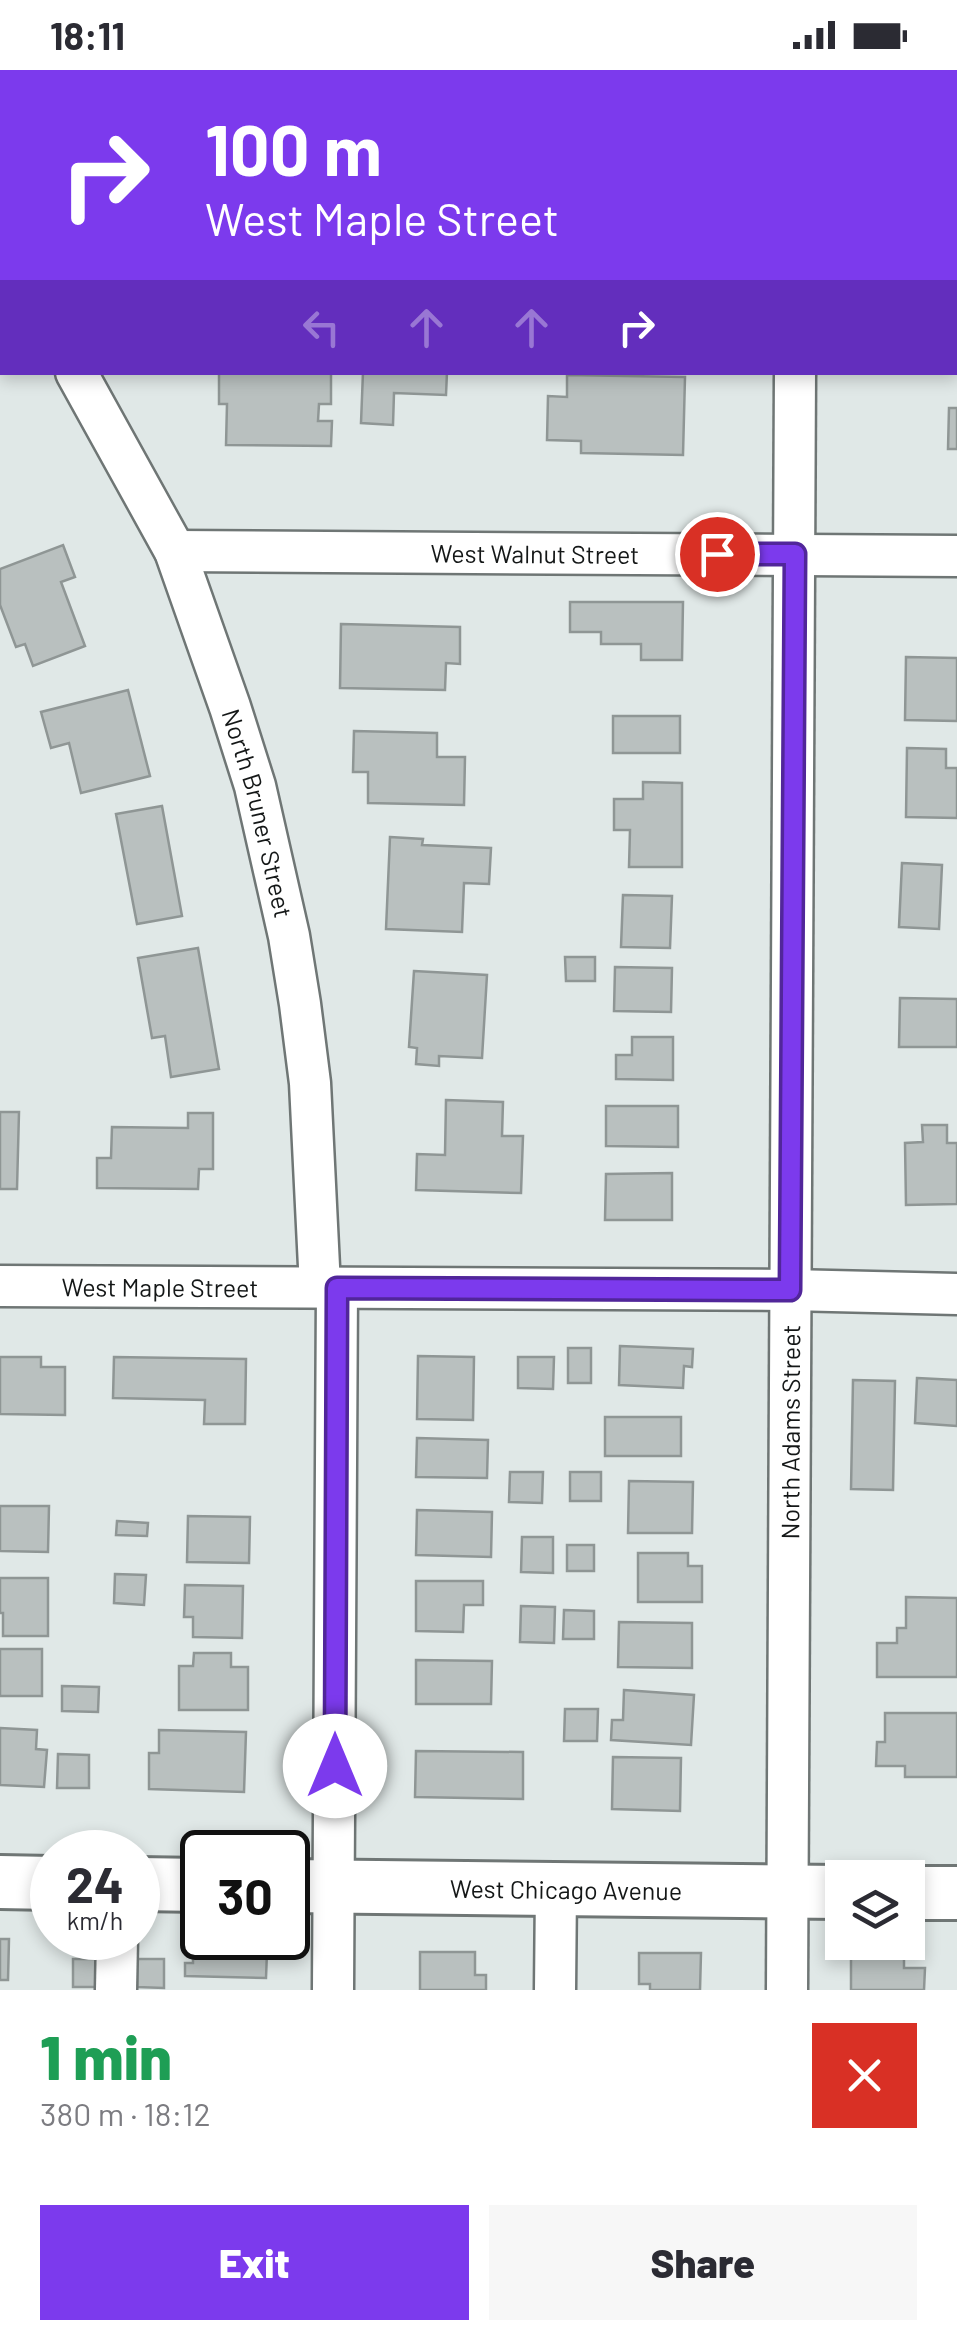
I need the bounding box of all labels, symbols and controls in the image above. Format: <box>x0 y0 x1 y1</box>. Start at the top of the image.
text: 18:11 <box>50 12 125 58</box>
text: 100 m <box>205 106 382 190</box>
icon: right <box>40 110 170 240</box>
text: West Maple Street <box>205 191 559 245</box>
icon: left <box>294 300 349 355</box>
icon: ahead <box>399 300 454 355</box>
icon: ahead <box>504 300 559 355</box>
icon: right <box>609 300 664 355</box>
pin <box>675 512 760 597</box>
icon: arrive <box>690 527 745 582</box>
street label: West Walnut Street <box>431 538 639 569</box>
street label: North Bruner Street <box>216 705 299 921</box>
street label: West Maple Street <box>61 1271 259 1302</box>
street label: North Adams Street <box>774 1324 805 1540</box>
position arrow <box>283 1714 387 1818</box>
speed limit sign: 30 <box>180 1830 310 1960</box>
text: 24 <box>66 1853 124 1913</box>
map controls <box>825 1860 925 1960</box>
button: layers <box>825 1860 925 1960</box>
street label: West Chicago Avenue <box>450 1873 682 1905</box>
text: km/h <box>67 1905 123 1935</box>
text: 1 min <box>40 2020 172 2092</box>
button: close <box>812 2023 917 2128</box>
text: 380 m · 18:12 <box>40 2094 211 2132</box>
button: Exit <box>40 2205 469 2320</box>
button: Share <box>489 2205 917 2320</box>

